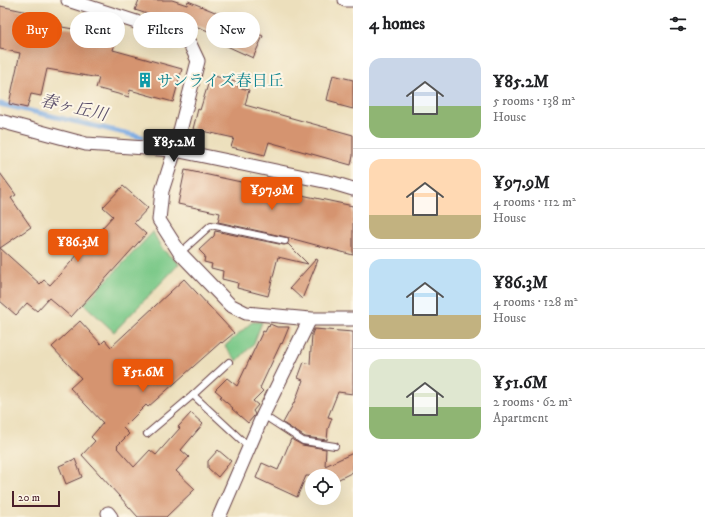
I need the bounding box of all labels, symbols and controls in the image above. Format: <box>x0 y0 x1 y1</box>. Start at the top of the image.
chip: Buy <box>12 12 62 48</box>
chip: Rent <box>70 12 125 48</box>
chip: Filters <box>133 12 198 48</box>
chip: New <box>206 12 260 48</box>
text: 4 homes <box>369 13 425 35</box>
icon: filters <box>667 13 689 35</box>
building icon: サンライズ春日丘 <box>136 71 154 89</box>
place label: サンライズ春日丘 <box>157 71 284 91</box>
text: ¥85.2M <box>493 71 549 93</box>
icon: home <box>401 74 449 122</box>
water label: 春ヶ丘川 <box>38 90 111 127</box>
text: 5 rooms · 138 m² <box>493 93 575 109</box>
text: House <box>493 109 526 125</box>
pin: ¥85.2M <box>141 129 207 163</box>
text: ¥85.2M <box>153 134 195 150</box>
text: ¥97.9M <box>493 172 550 194</box>
icon: home <box>401 175 449 223</box>
pin: ¥97.9M <box>239 177 305 211</box>
text: ¥97.9M <box>250 182 294 198</box>
text: 4 rooms · 112 m² <box>493 194 576 210</box>
text: House <box>493 210 526 226</box>
pin: ¥86.3M <box>45 229 111 263</box>
text: ¥86.3M <box>57 234 99 250</box>
text: ¥86.3M <box>493 272 548 294</box>
icon: home <box>401 275 449 323</box>
text: 4 rooms · 128 m² <box>493 294 578 310</box>
text: House <box>493 310 526 326</box>
pin: ¥51.6M <box>110 359 176 393</box>
text: ¥51.6M <box>122 364 164 380</box>
text: ¥51.6M <box>493 372 548 394</box>
icon: home <box>401 375 449 423</box>
text: 2 rooms · 62 m² <box>493 394 572 410</box>
text: Apartment <box>493 410 548 426</box>
map controls <box>305 469 341 505</box>
button: locate <box>305 469 341 505</box>
scale bar <box>12 489 60 508</box>
text: 20 m <box>18 491 40 505</box>

